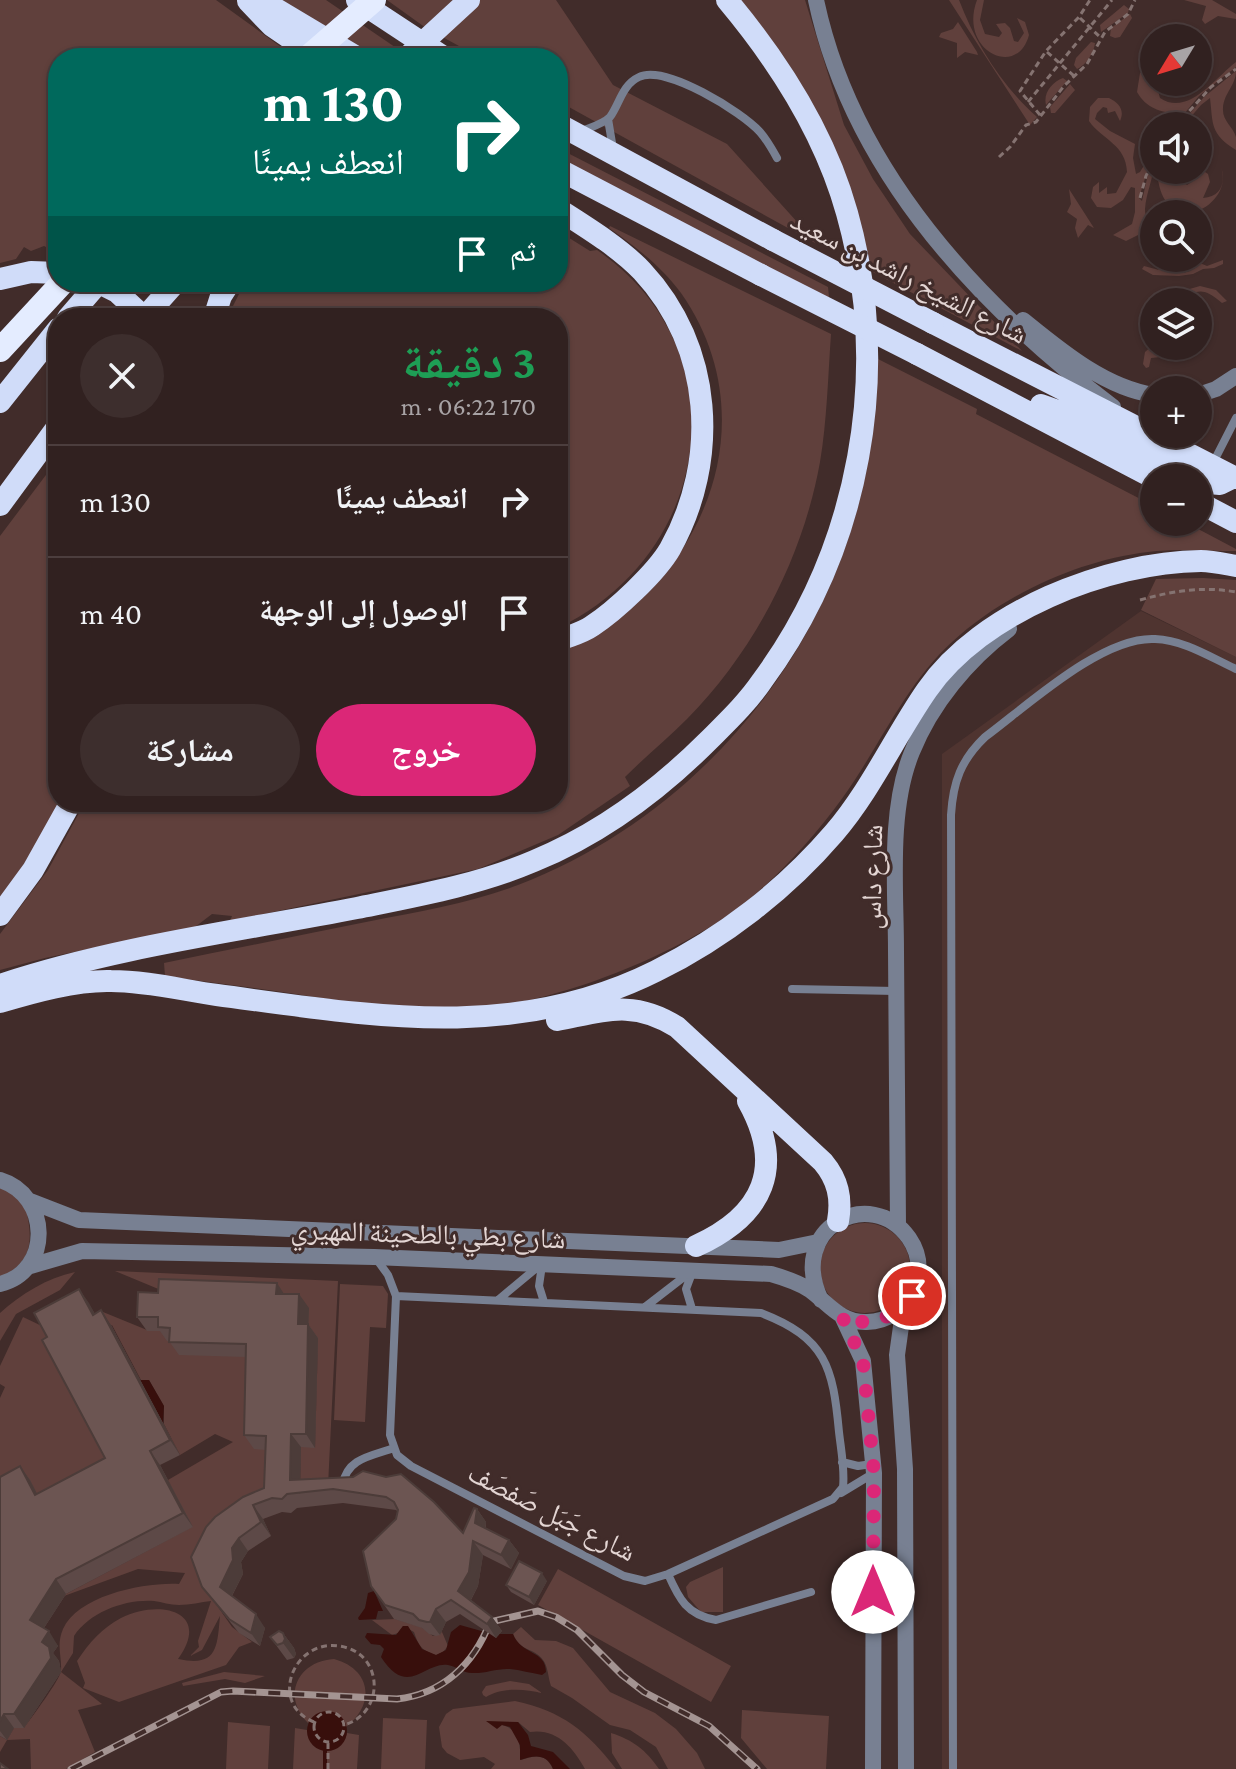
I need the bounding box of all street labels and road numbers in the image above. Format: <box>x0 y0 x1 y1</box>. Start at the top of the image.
street label: شارع الشيخ راشد بن سعيد <box>785 204 1032 352</box>
street label: شارع داس <box>856 824 890 930</box>
street label: شارع بطي بالطحينة المهيري <box>290 1214 566 1261</box>
street label: شارع جَبَل صَفصَف <box>462 1456 641 1569</box>

